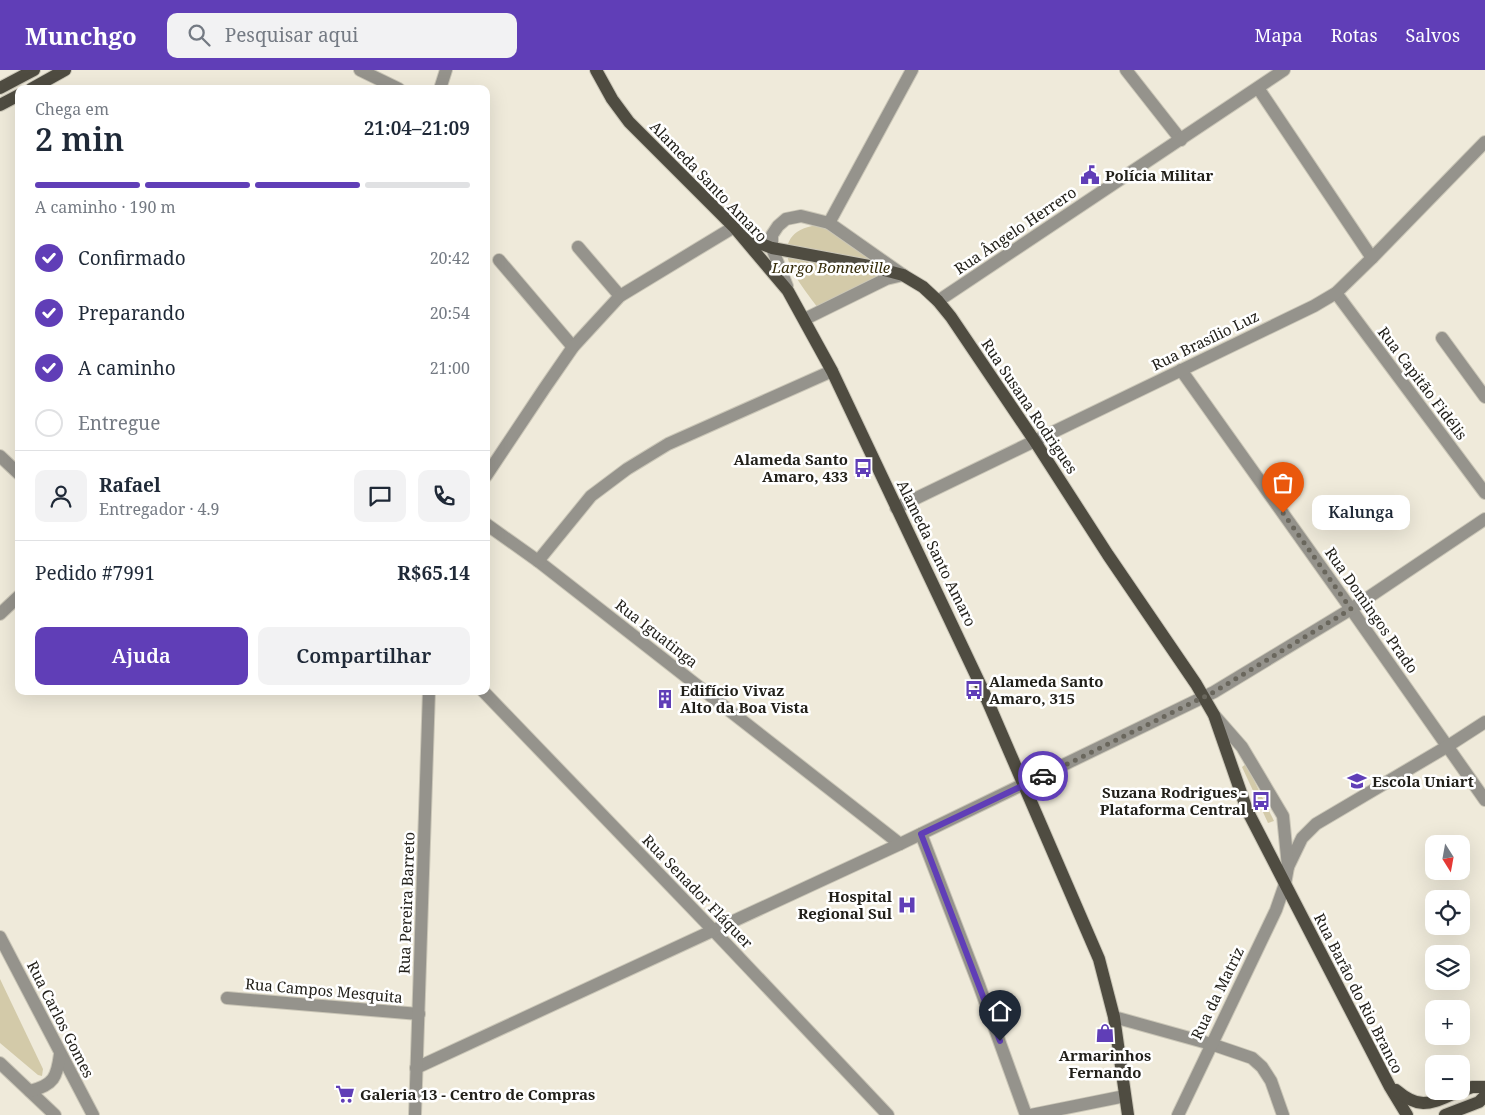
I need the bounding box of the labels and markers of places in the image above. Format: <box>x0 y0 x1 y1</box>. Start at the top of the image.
public building icon: Polícia Militar <box>1079 164 1101 186</box>
place label: Polícia Militar <box>1105 165 1214 185</box>
place label: Alameda Santo Amaro, 433 <box>733 449 848 486</box>
bus stop icon: Alameda Santo Amaro, 433 <box>852 457 874 479</box>
pin <box>1262 462 1304 513</box>
callout: Kalunga <box>1313 496 1410 530</box>
place label: Alameda Santo Amaro, 315 <box>989 671 1104 708</box>
bus stop icon: Alameda Santo Amaro, 315 <box>963 679 985 701</box>
place label: Edifício Vivaz Alto da Boa Vista <box>680 680 809 717</box>
building icon: Edifício Vivaz Alto da Boa Vista <box>654 688 676 710</box>
school or university icon: Escola Uniart <box>1346 770 1368 792</box>
place label: Escola Uniart <box>1372 771 1474 791</box>
place label: Suzana Rodrigues - Plataforma Central <box>1100 782 1247 819</box>
bus stop icon: Suzana Rodrigues - Plataforma Central <box>1250 790 1272 812</box>
place label: Hospital Regional Sul <box>798 886 893 923</box>
hospital icon: Hospital Regional Sul <box>896 894 918 916</box>
pin <box>979 990 1021 1041</box>
shop icon: Armarinhos Fernando <box>1094 1022 1116 1044</box>
place label: Armarinhos Fernando <box>1059 1045 1151 1082</box>
supermarket icon: Galeria 13 - Centro de Compras <box>334 1083 356 1105</box>
place label: Galeria 13 - Centro de Compras <box>360 1084 595 1104</box>

